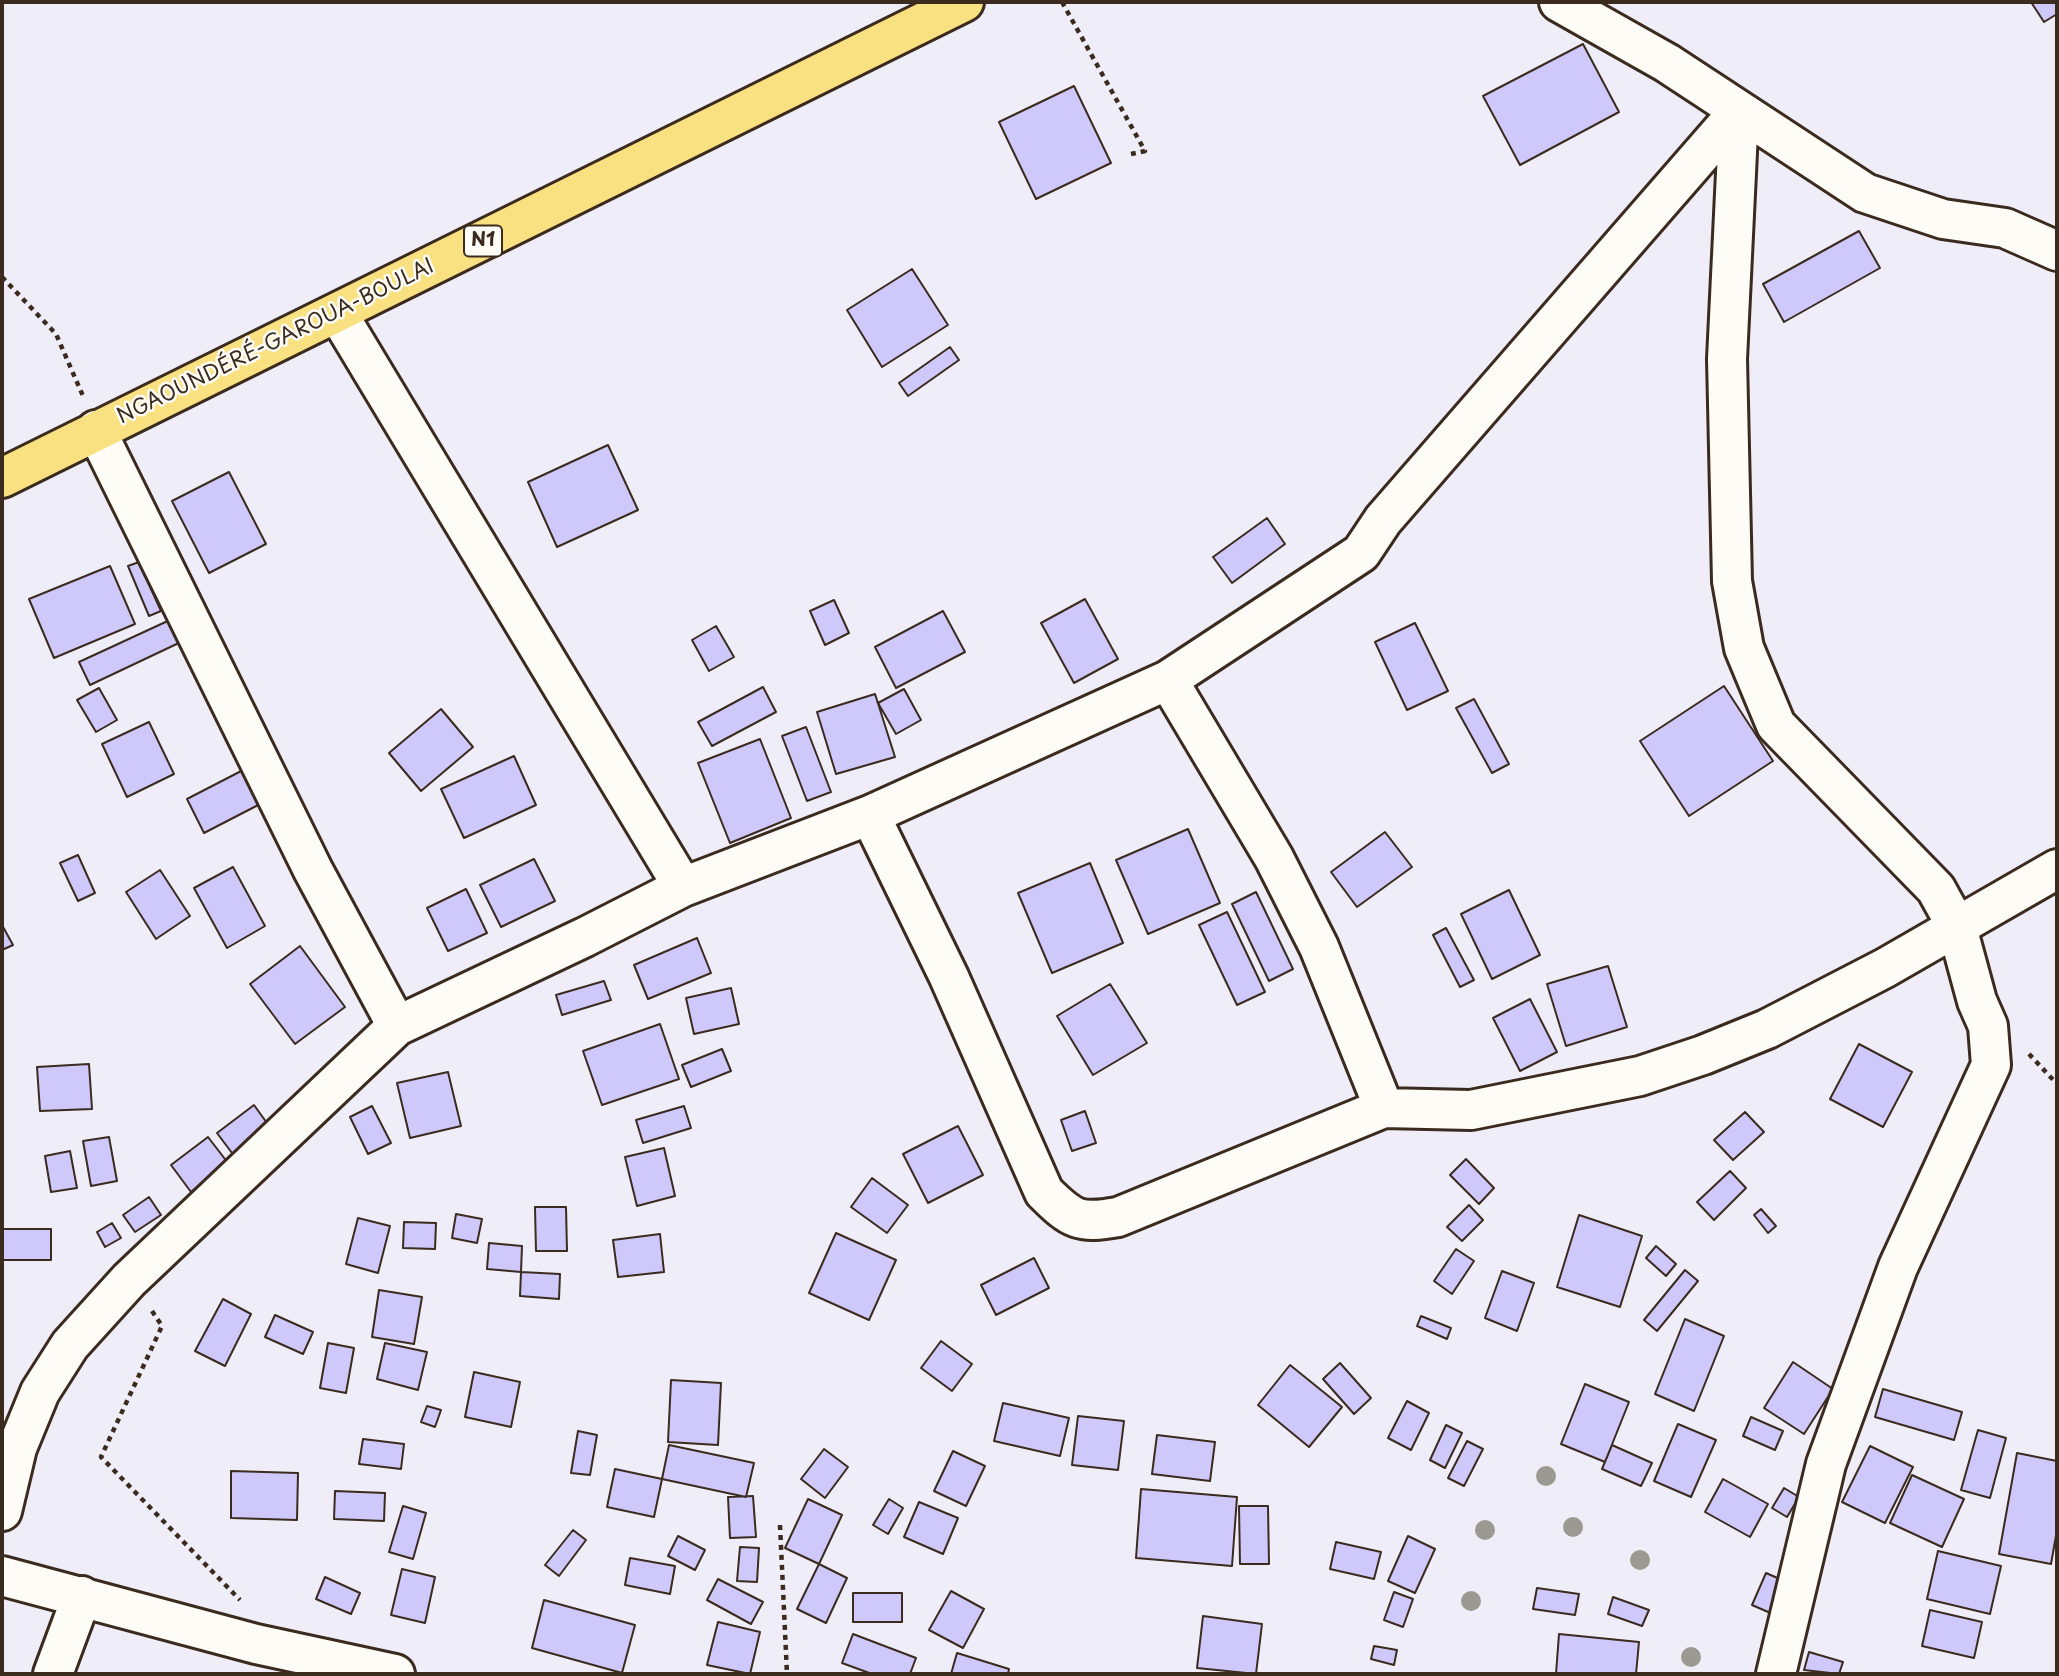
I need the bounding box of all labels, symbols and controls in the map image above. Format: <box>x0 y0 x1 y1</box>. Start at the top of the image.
road number: N1 <box>464 226 502 256</box>
street label: NGAOUNDÉRÉ-GAROUA-BOULAI <box>113 254 439 430</box>

